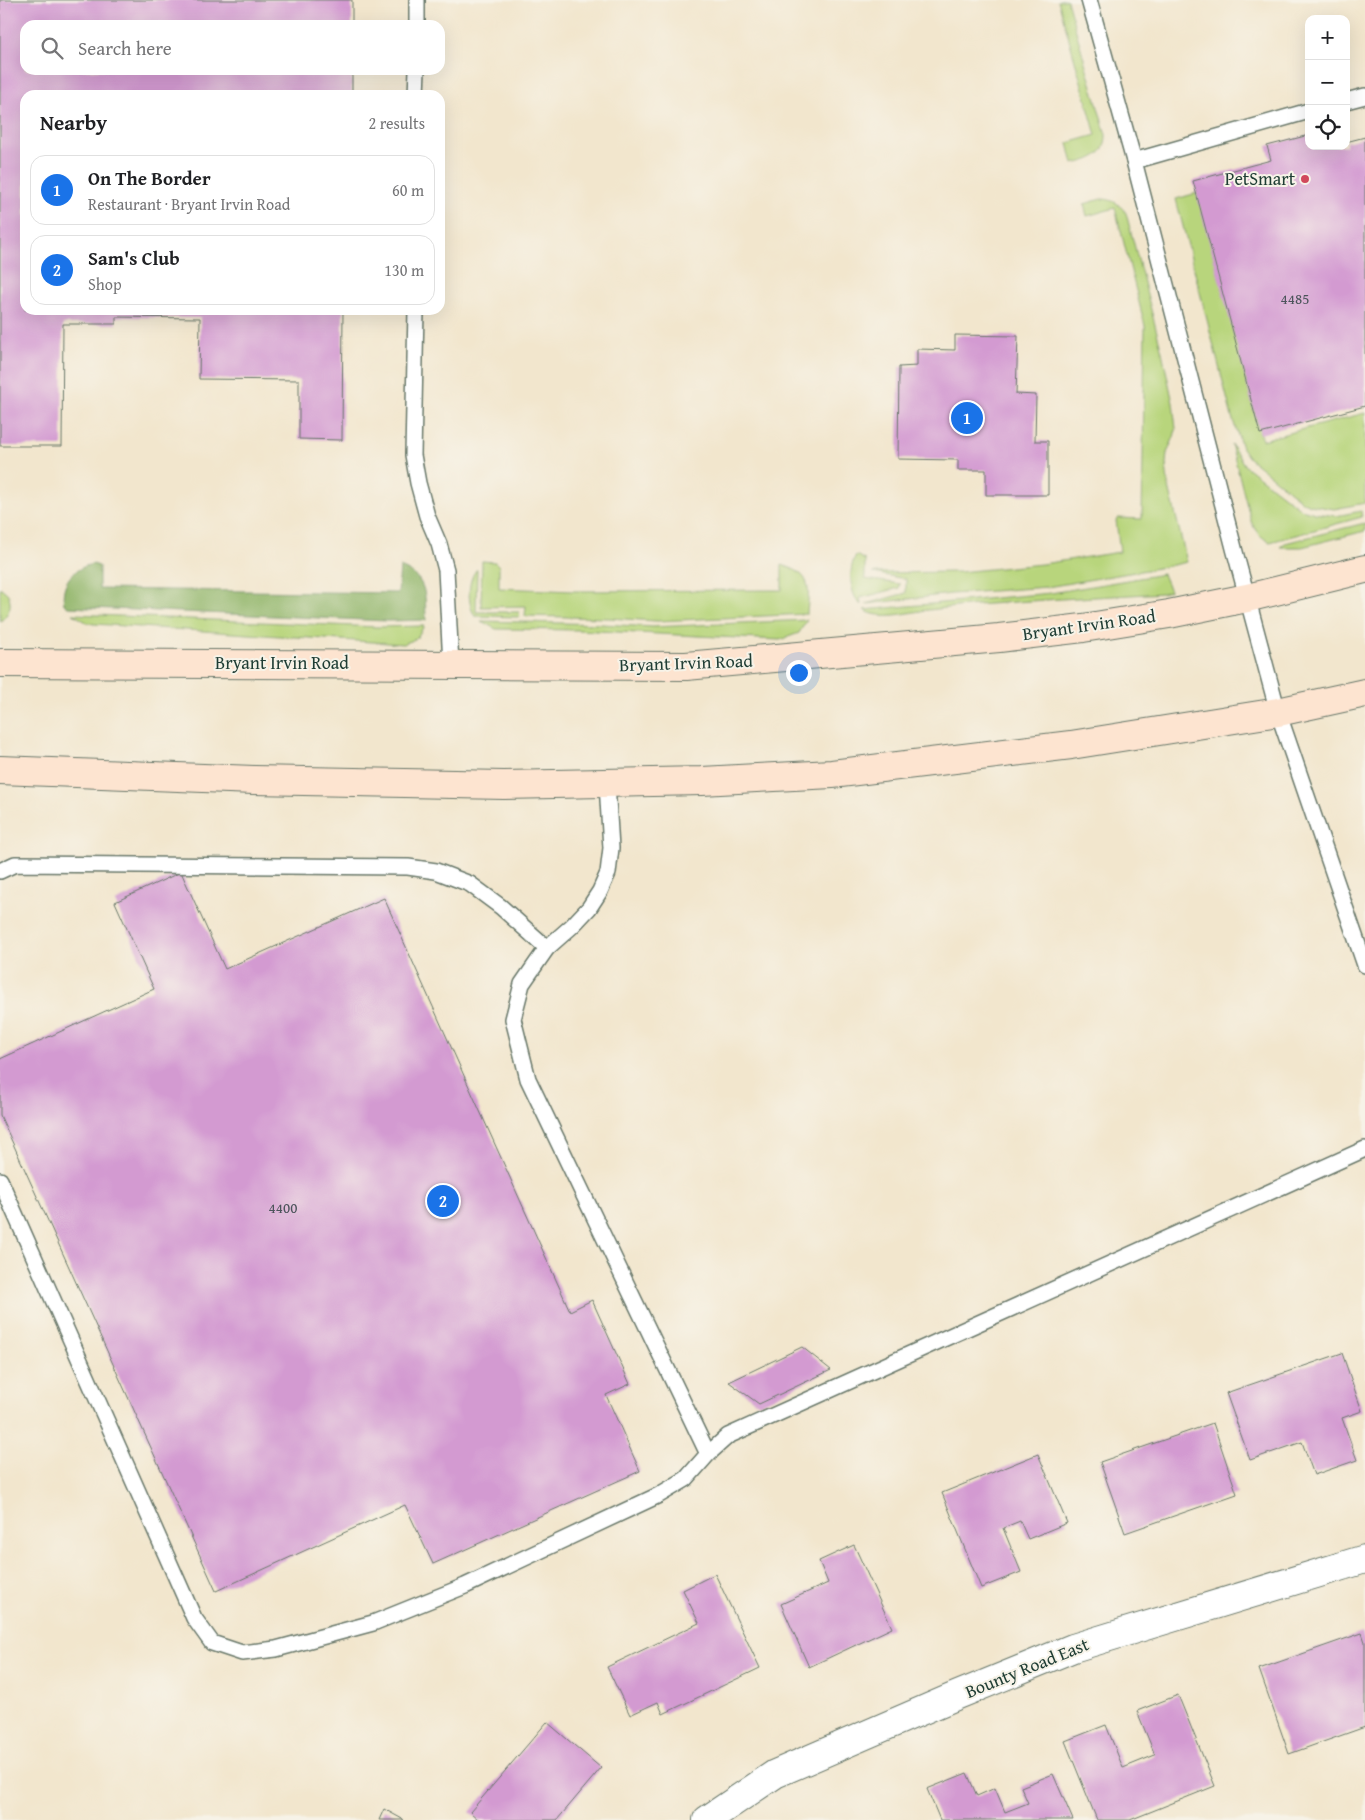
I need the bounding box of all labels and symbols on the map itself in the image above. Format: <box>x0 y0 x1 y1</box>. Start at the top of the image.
place label: PetSmart <box>1225 165 1296 192</box>
marker: PetSmart <box>1299 173 1311 185</box>
house number: 4485 <box>1281 288 1309 309</box>
pin: 1 <box>951 399 983 437</box>
street label: Bryant Irvin Road <box>1021 602 1158 647</box>
street label: Bryant Irvin Road <box>619 647 754 678</box>
street label: Bryant Irvin Road <box>215 649 349 676</box>
your location <box>786 660 812 686</box>
pin: 2 <box>427 1182 459 1220</box>
house number: 4400 <box>269 1197 297 1218</box>
street label: Bounty Road East <box>961 1630 1093 1705</box>

